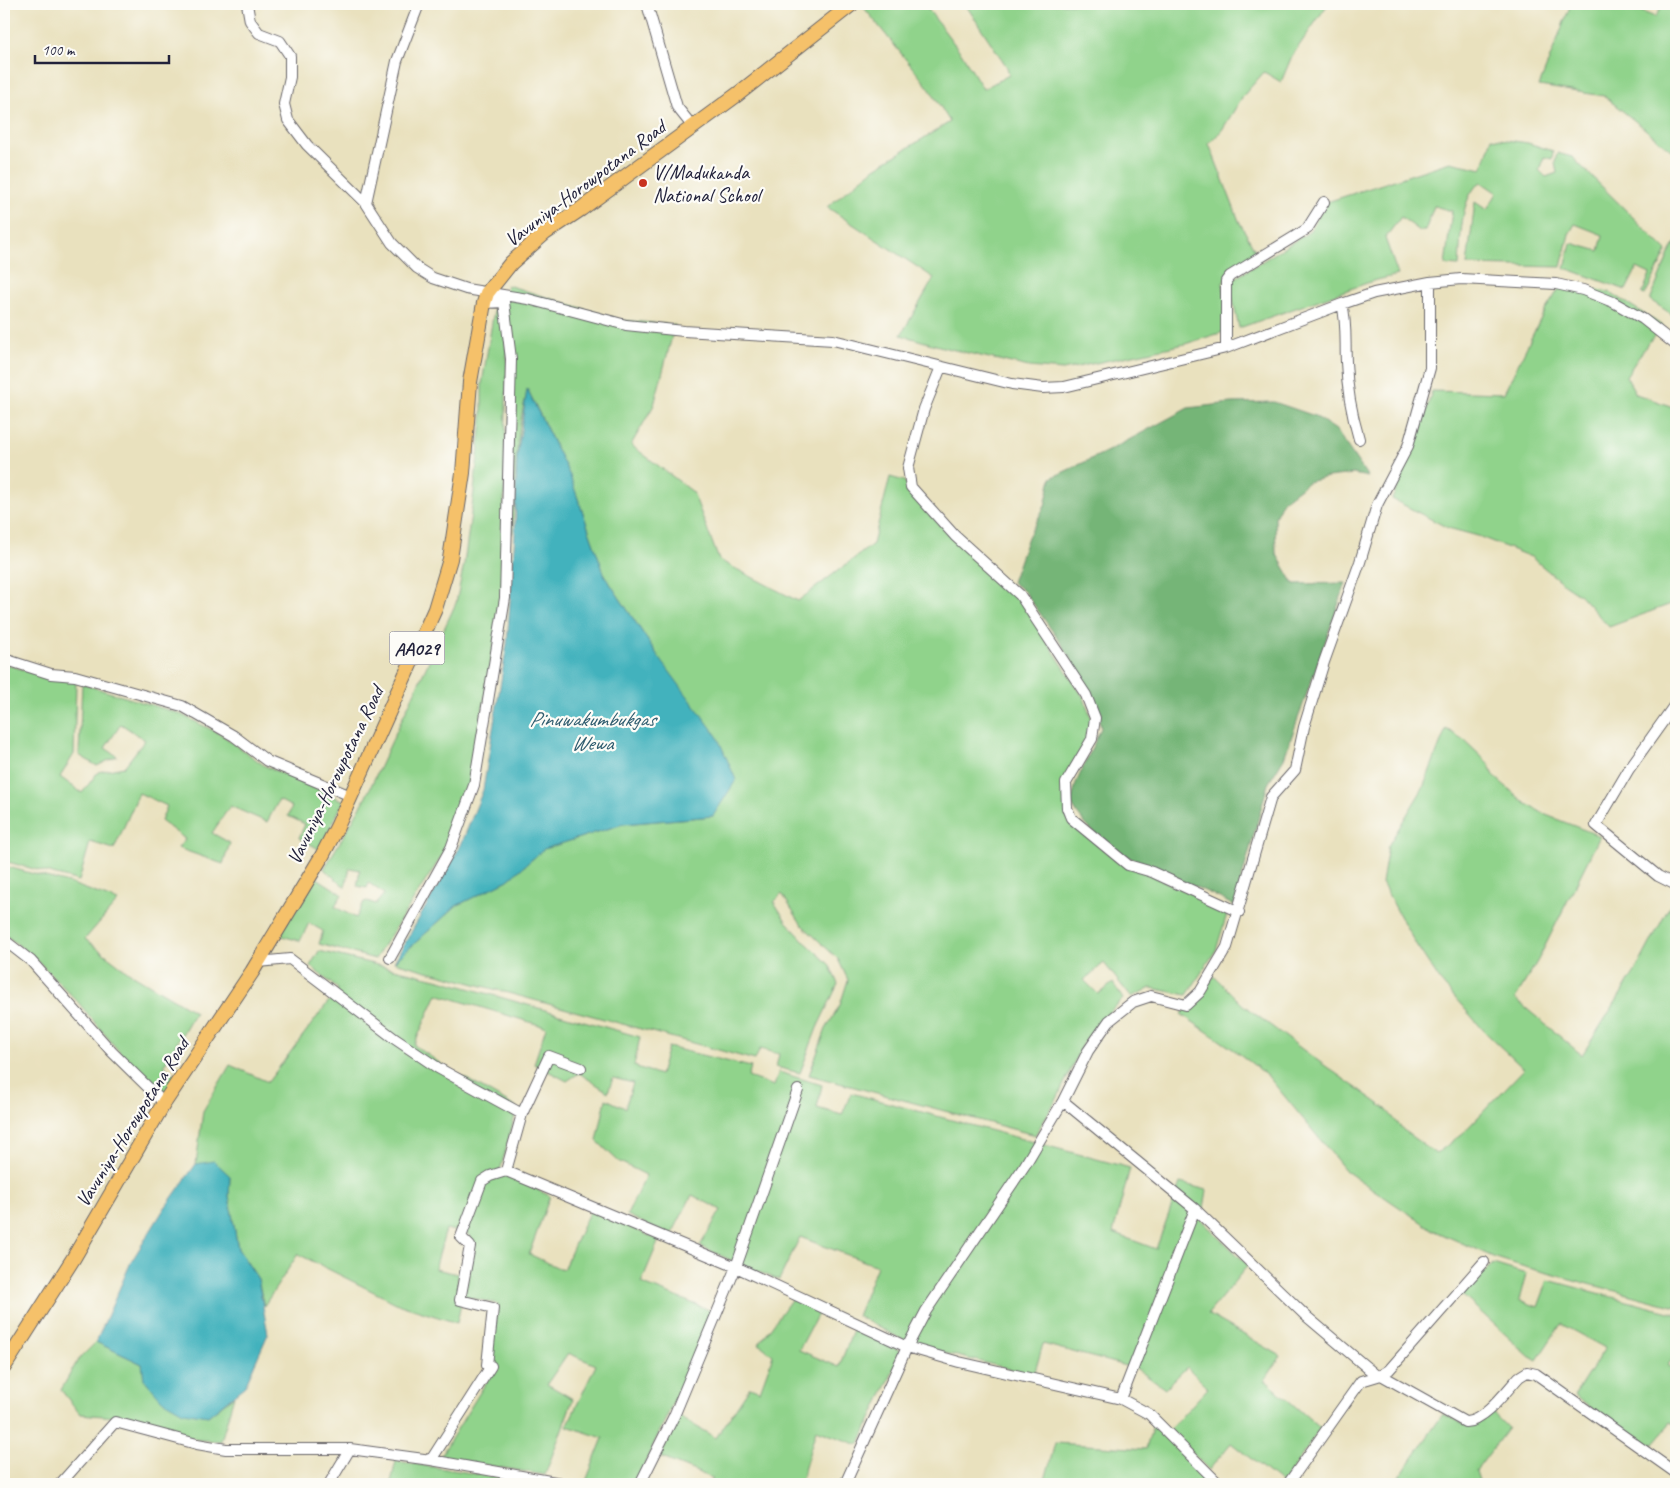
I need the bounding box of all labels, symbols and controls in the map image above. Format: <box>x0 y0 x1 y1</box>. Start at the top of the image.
scale bar <box>35 32 169 64</box>
text: 100 m <box>42 41 76 60</box>
street label: Vavuniya-Horowpotana Road <box>500 113 673 252</box>
place label: V/Madukanda National School <box>653 160 764 208</box>
marker: V/Madukanda National School <box>637 177 649 189</box>
road number: AA029 <box>390 632 444 664</box>
street label: Vavuniya-Horowpotana Road <box>281 679 391 868</box>
water label: Pinuwakumbukgas Wewa <box>529 706 659 756</box>
street label: Vavuniya-Horowpotana Road <box>70 1030 196 1212</box>

